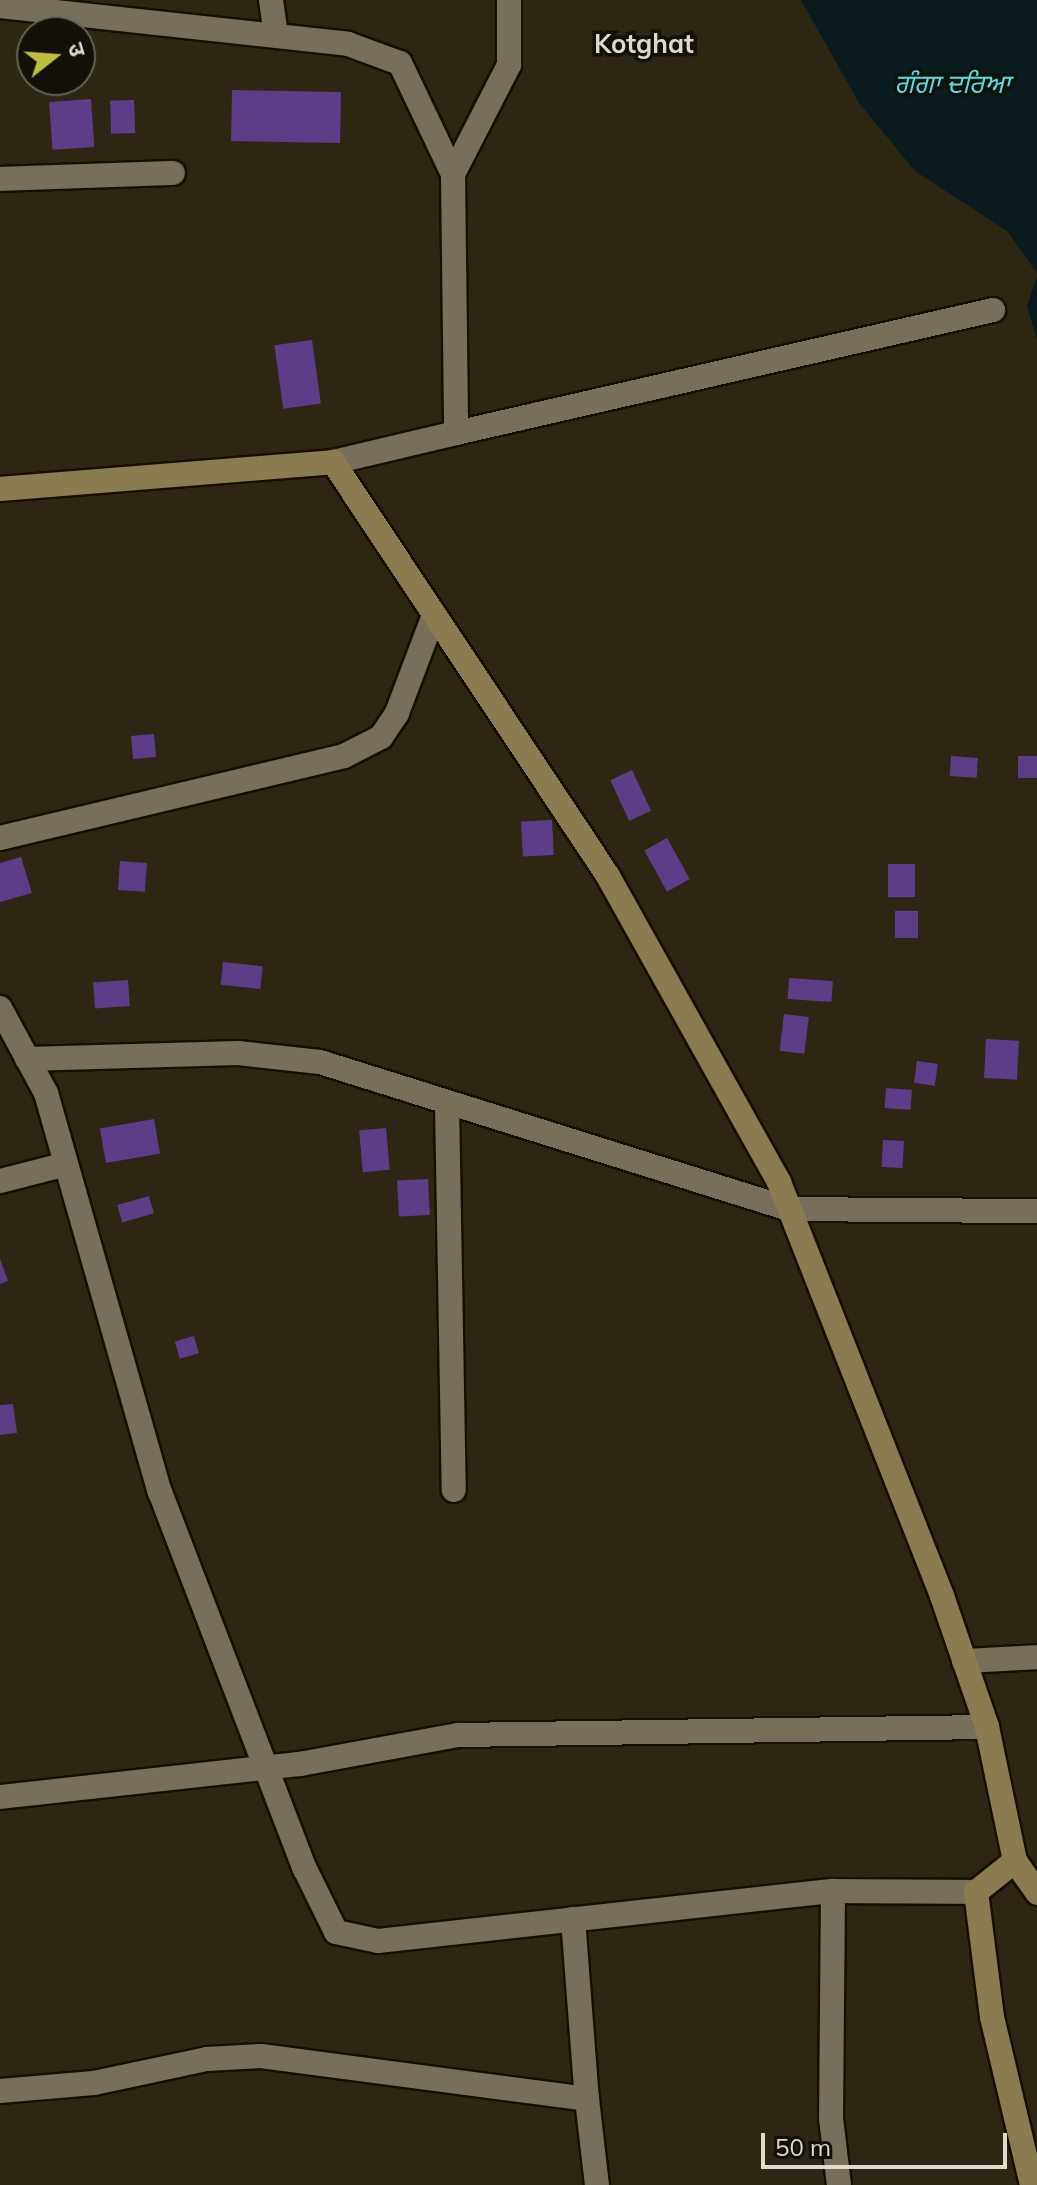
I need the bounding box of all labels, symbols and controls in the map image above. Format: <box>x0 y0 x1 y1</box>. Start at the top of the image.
north arrow <box>16 16 96 96</box>
district label: Kotghat <box>594 28 694 60</box>
text: उ <box>62 39 92 60</box>
water label: ਗੰਗਾ ਦਰਿਆ <box>894 68 1010 100</box>
scale bar <box>765 2117 1011 2167</box>
text: 50 m <box>775 2132 831 2162</box>

